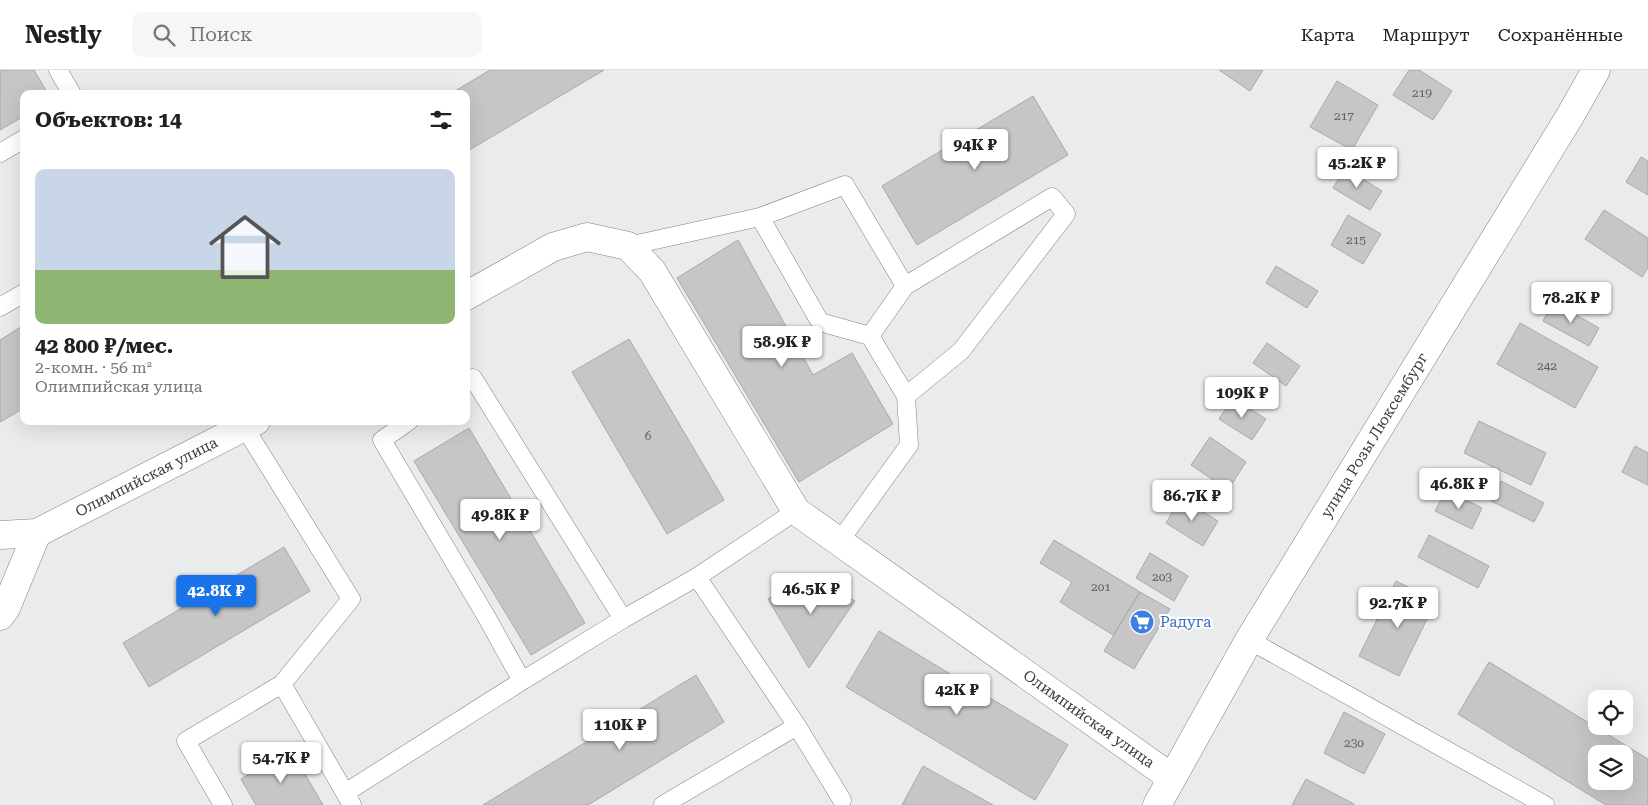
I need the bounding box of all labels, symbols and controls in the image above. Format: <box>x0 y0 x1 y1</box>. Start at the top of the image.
search box <box>132 12 482 57</box>
text: Nestly <box>25 21 102 49</box>
icon: search <box>150 21 178 49</box>
text: Поиск <box>190 23 252 46</box>
text: Карта <box>1301 24 1355 45</box>
text: Маршрут <box>1383 24 1470 45</box>
text: Сохранённые <box>1498 24 1623 45</box>
house number: 219 <box>1412 86 1432 100</box>
icon: filters <box>427 106 455 134</box>
text: Объектов: 14 <box>35 108 182 132</box>
house number: 217 <box>1334 109 1354 123</box>
pin: 94K ₽ <box>940 128 1010 171</box>
text: 94K ₽ <box>953 135 997 154</box>
pin: 45.2K ₽ <box>1311 146 1403 189</box>
text: 45.2K ₽ <box>1328 153 1386 172</box>
icon: home <box>200 202 290 292</box>
house number: 215 <box>1346 233 1366 247</box>
pin: 78.2K ₽ <box>1525 282 1617 324</box>
text: 78.2K ₽ <box>1542 288 1600 307</box>
pin: 58.9K ₽ <box>736 326 828 368</box>
text: 58.9K ₽ <box>753 332 811 351</box>
text: 42 800 ₽/мес. <box>35 334 173 358</box>
street label: улица Розы Люксембург <box>1317 349 1432 521</box>
text: 2-комн. · 56 m² <box>35 358 152 377</box>
house number: 242 <box>1537 359 1557 373</box>
pin: 109K ₽ <box>1201 376 1283 419</box>
text: Олимпийская улица <box>35 377 202 396</box>
text: 109K ₽ <box>1216 383 1268 402</box>
house number: 6 <box>645 429 652 443</box>
street label: Олимпийская улица <box>72 433 220 521</box>
pin: 46.8K ₽ <box>1413 468 1505 510</box>
text: 46.8K ₽ <box>1430 474 1488 493</box>
pin: 86.7K ₽ <box>1146 480 1238 522</box>
text: 86.7K ₽ <box>1163 486 1221 505</box>
pin: 49.8K ₽ <box>454 498 546 541</box>
text: 49.8K ₽ <box>471 505 529 524</box>
house number: 203 <box>1152 570 1172 584</box>
pin: 46.5K ₽ <box>765 572 857 615</box>
pin: 42.8K ₽ <box>170 574 262 617</box>
text: 46.5K ₽ <box>782 579 840 598</box>
house number: 201 <box>1091 580 1111 594</box>
text: 42.8K ₽ <box>187 581 245 600</box>
pin: 92.7K ₽ <box>1352 586 1444 629</box>
text: 92.7K ₽ <box>1369 593 1427 612</box>
supermarket icon: Радуга <box>1129 609 1155 635</box>
place label: Радуга <box>1160 613 1211 631</box>
street label: Олимпийская улица <box>1020 666 1158 772</box>
pin: 42K ₽ <box>922 674 992 716</box>
text: 42K ₽ <box>935 680 979 699</box>
map controls <box>1588 690 1633 790</box>
button: locate <box>1588 690 1633 735</box>
pin: 110K ₽ <box>579 708 661 751</box>
text: 110K ₽ <box>594 715 646 734</box>
house number: 230 <box>1344 736 1364 750</box>
pin: 54.7K ₽ <box>235 742 327 784</box>
button: layers <box>1588 745 1633 790</box>
text: 54.7K ₽ <box>252 748 310 767</box>

